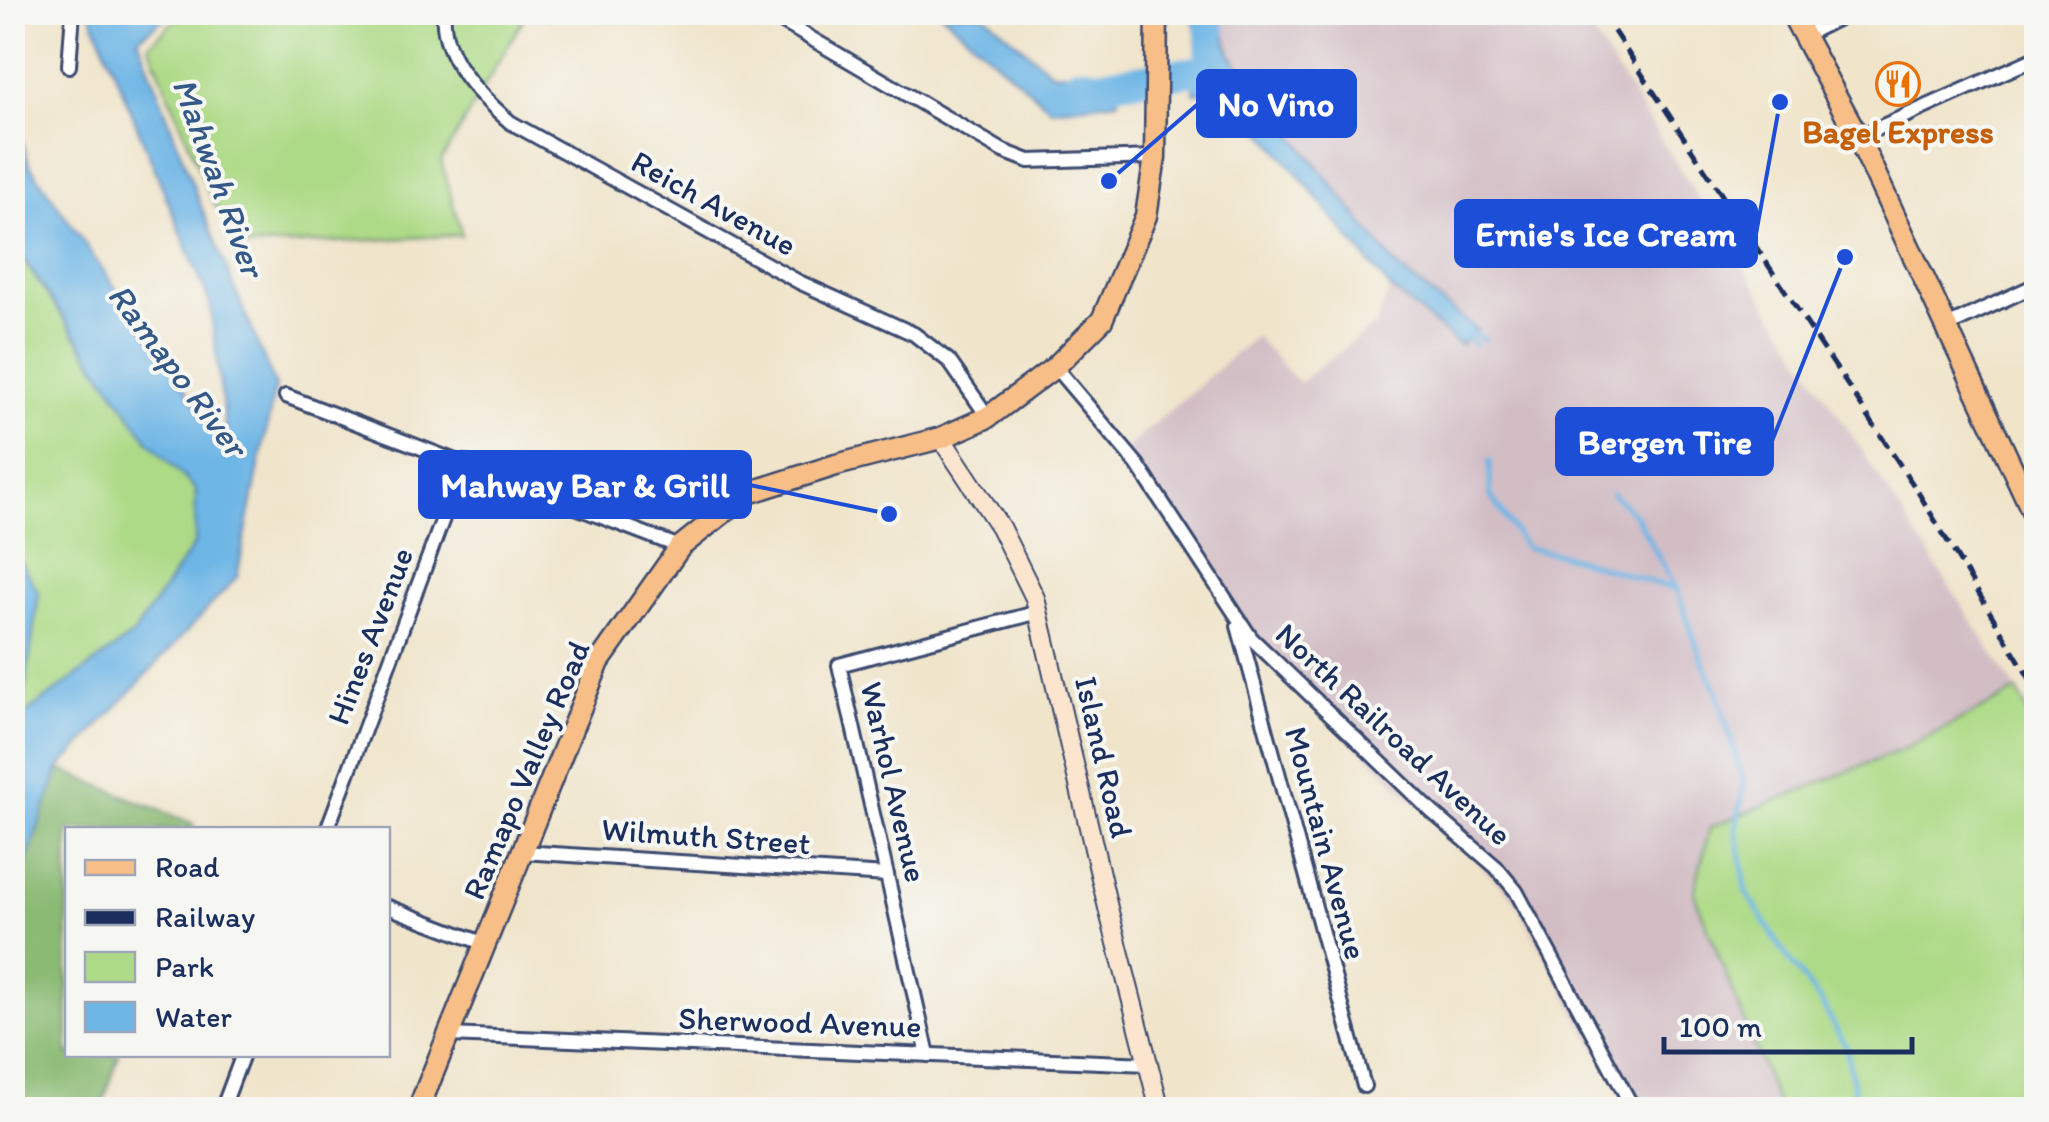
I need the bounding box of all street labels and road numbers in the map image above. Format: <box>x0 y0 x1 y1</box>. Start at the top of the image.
street label: Reich Avenue <box>625 142 803 264</box>
street label: Hines Avenue <box>319 542 421 730</box>
street label: North Railroad Avenue <box>1268 615 1520 853</box>
street label: Ramapo Valley Road <box>454 635 598 905</box>
street label: Island Road <box>1067 673 1141 841</box>
street label: Warhol Avenue <box>852 678 936 886</box>
street label: Mountain Avenue <box>1277 722 1375 964</box>
street label: Wilmuth Street <box>600 810 812 862</box>
street label: Sherwood Avenue <box>678 999 922 1045</box>

